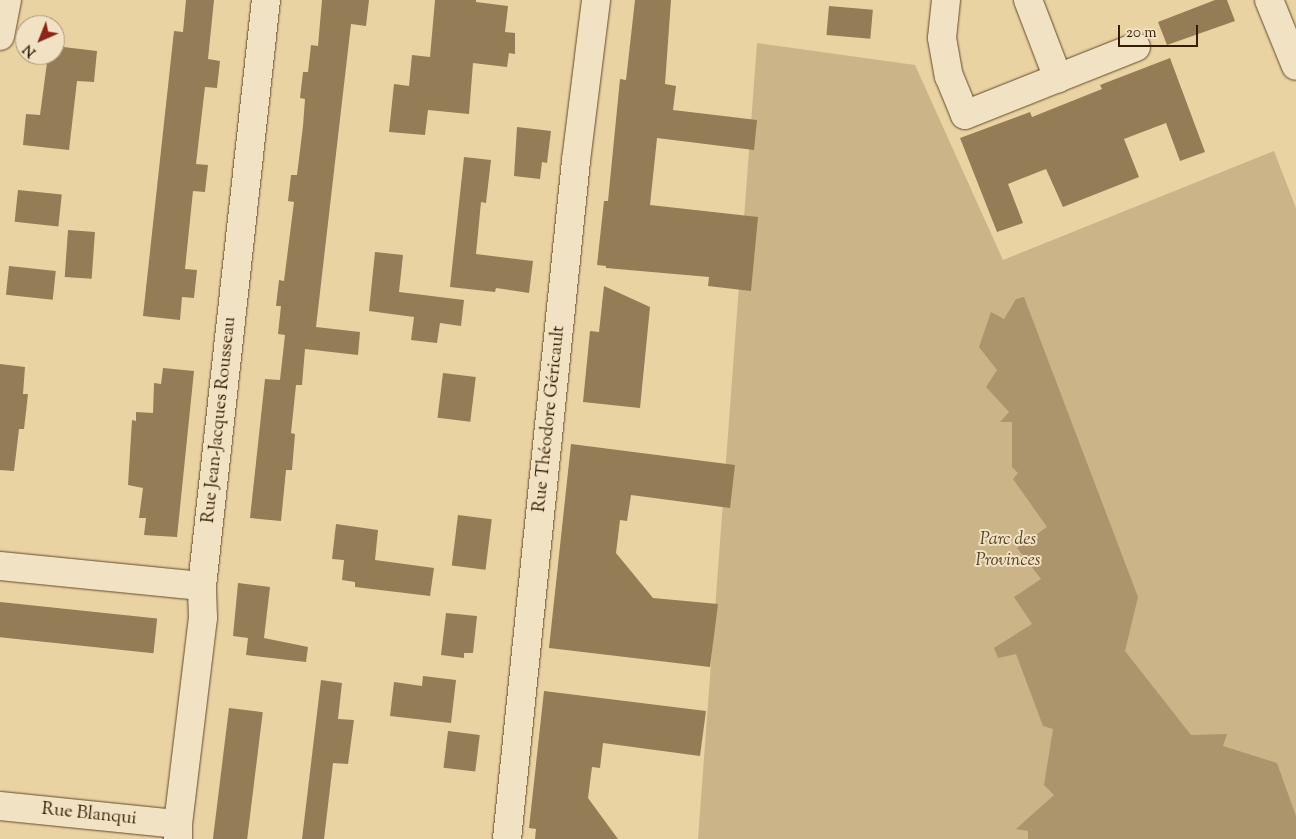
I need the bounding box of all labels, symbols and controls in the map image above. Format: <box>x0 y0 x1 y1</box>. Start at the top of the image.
north arrow <box>15 15 65 65</box>
scale bar <box>1121 15 1201 47</box>
text: 20 m <box>1126 23 1157 44</box>
text: N <box>19 39 41 61</box>
street label: Rue Jean-Jacques Rousseau <box>198 316 242 524</box>
street label: Rue Théodore Géricault <box>529 325 571 513</box>
park label: Parc des Provinces <box>976 530 1040 572</box>
street label: Rue Blanqui <box>40 799 138 831</box>

